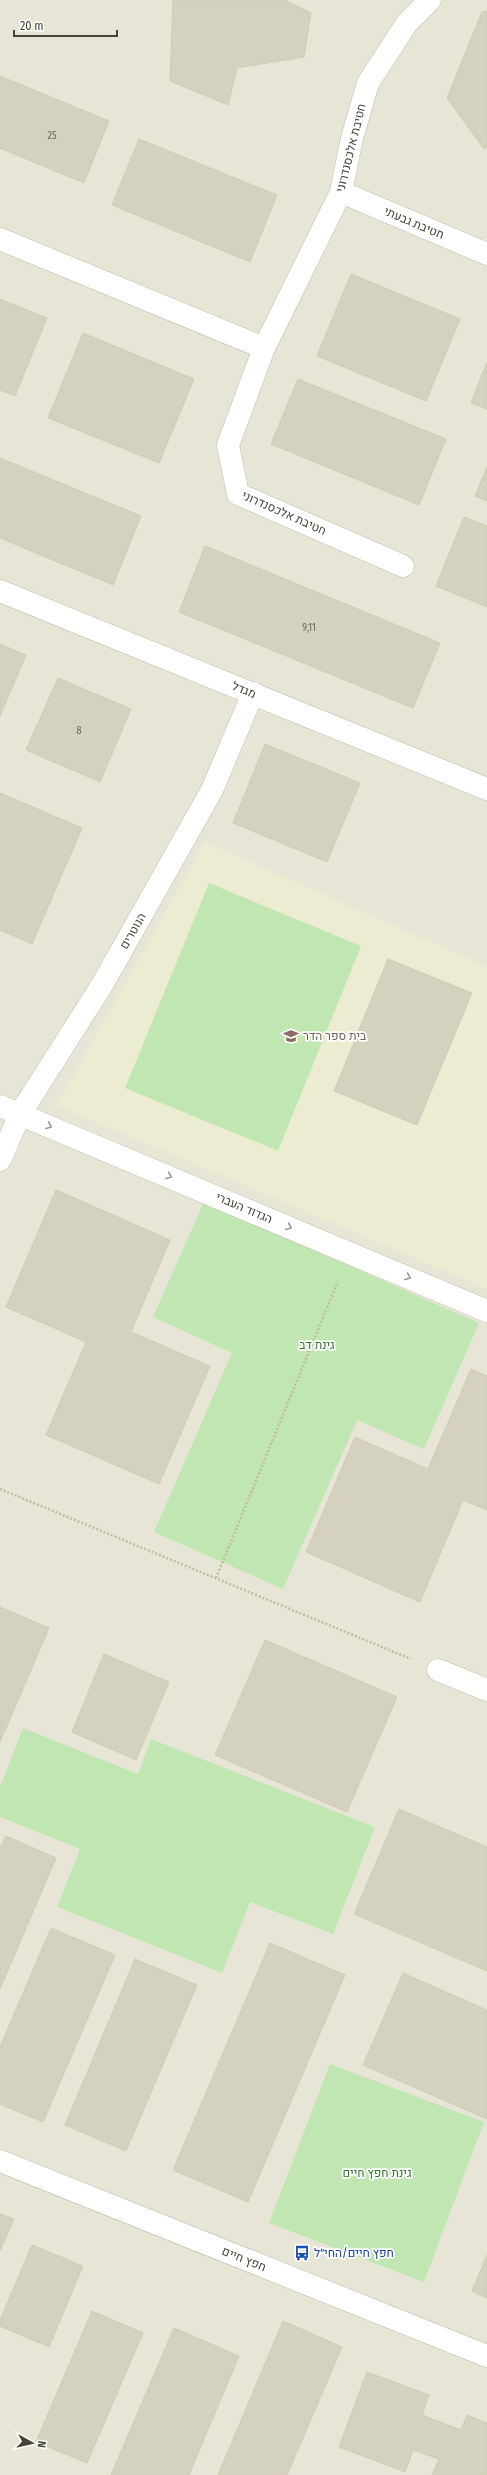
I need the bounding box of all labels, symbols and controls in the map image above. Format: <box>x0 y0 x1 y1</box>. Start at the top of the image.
scale bar <box>14 12 117 38</box>
text: 20 m <box>20 19 44 33</box>
street label: חטיבת אלכסנדרוני <box>333 102 369 194</box>
house number: 25 <box>48 130 57 142</box>
street label: חטיבת גבעתי <box>382 204 446 242</box>
street label: חטיבת אלכסנדרוני <box>240 488 328 538</box>
house number: 9,11 <box>302 622 316 634</box>
street label: מגדל <box>230 679 258 701</box>
house number: 8 <box>77 725 82 737</box>
street label: הנוטרים <box>117 910 149 952</box>
school or university icon: בית ספר הדר <box>282 1027 300 1045</box>
place label: בית ספר הדר <box>303 1029 367 1043</box>
one-way arrow <box>45 1121 53 1129</box>
one-way arrow <box>165 1172 172 1180</box>
street label: הגדוד העברי <box>213 1190 275 1226</box>
one-way arrow <box>284 1222 292 1230</box>
one-way arrow <box>405 1273 412 1281</box>
park label: גינת דב <box>299 1338 335 1352</box>
park label: גינת חפץ חיים <box>342 2166 412 2180</box>
street label: חפץ חיים <box>220 2244 268 2274</box>
bus stop icon: חפץ חיים/החי״ל <box>293 2244 311 2262</box>
place label: חפץ חיים/החי״ל <box>314 2246 394 2260</box>
north arrow <box>12 2423 52 2463</box>
text: N <box>35 2440 48 2448</box>

